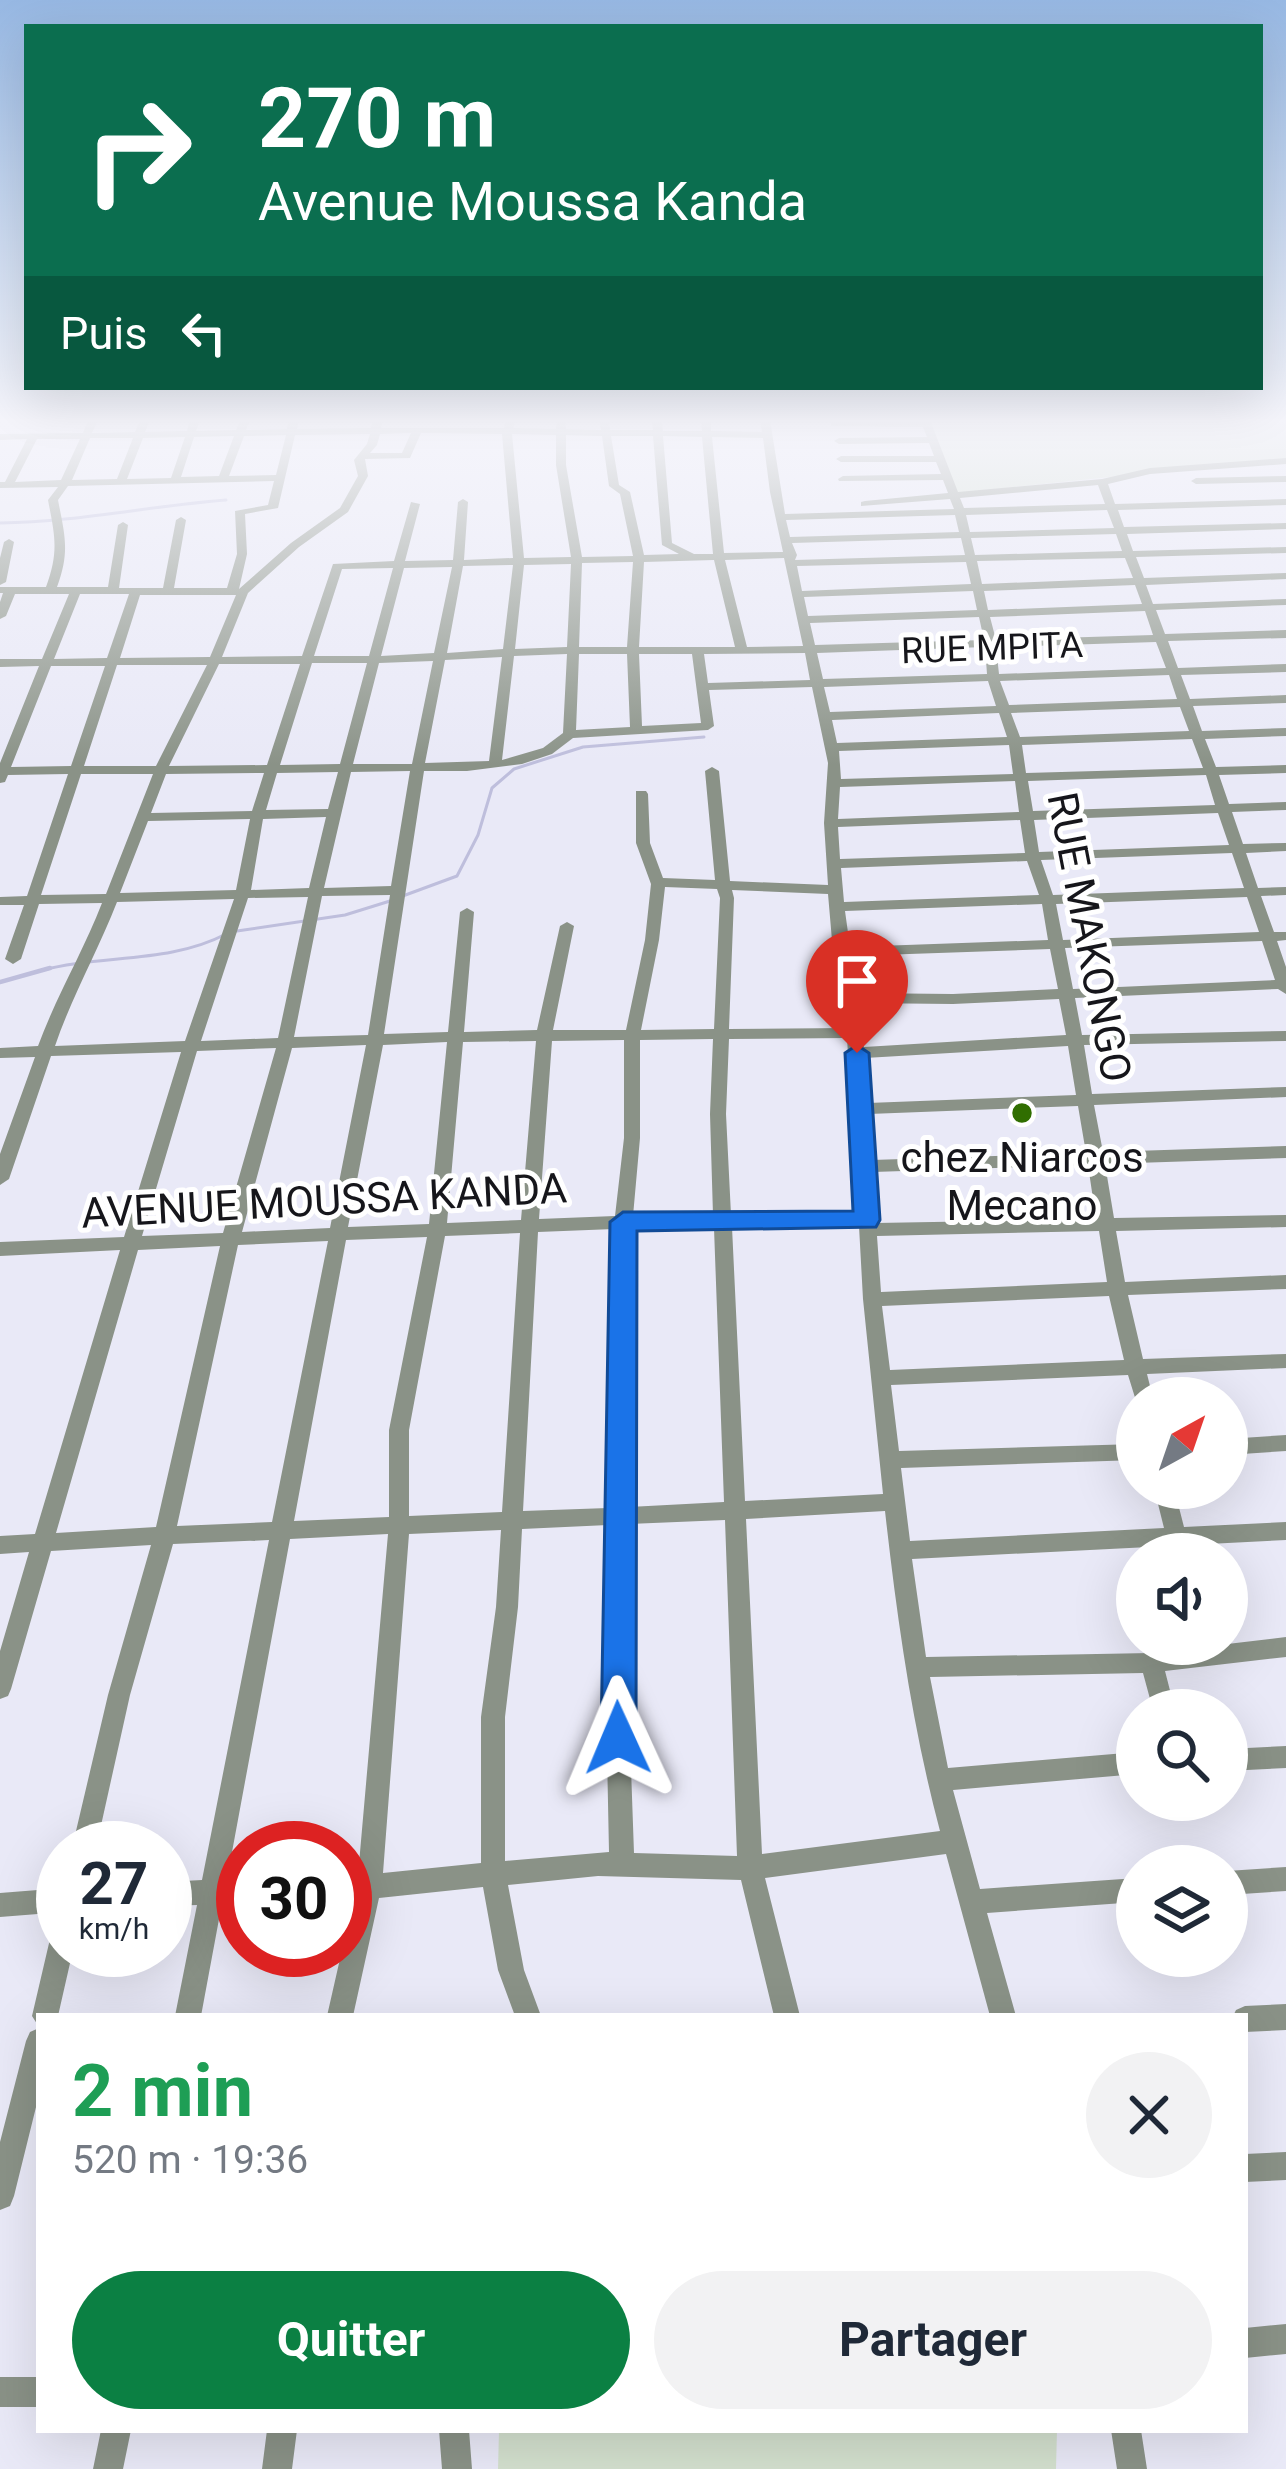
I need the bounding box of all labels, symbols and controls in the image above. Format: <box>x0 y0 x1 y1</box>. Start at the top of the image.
text: 270 m <box>258 69 496 168</box>
icon: right <box>60 72 216 228</box>
text: Avenue Moussa Kanda <box>258 170 807 233</box>
icon: left <box>171 300 237 366</box>
text: Puis <box>60 307 147 360</box>
street label: RUE MPITA <box>900 624 1084 672</box>
street label: RUE MAKONGO <box>1037 788 1142 1086</box>
pin <box>806 930 908 1053</box>
icon: arrive <box>824 948 890 1014</box>
marker: chez Niarcos Mecano <box>1009 1100 1035 1126</box>
place label: chez Niarcos Mecano <box>900 1133 1144 1230</box>
street label: AVENUE MOUSSA KANDA <box>80 1163 568 1238</box>
north arrow <box>1116 1377 1248 1509</box>
map controls <box>1116 1377 1248 1977</box>
button: sound <box>1116 1533 1248 1665</box>
position arrow <box>555 1675 681 1801</box>
button: search <box>1116 1689 1248 1821</box>
speed limit sign: 30 <box>216 1821 372 1977</box>
button: layers <box>1116 1845 1248 1977</box>
text: 27 <box>80 1848 148 1919</box>
text: km/h <box>79 1911 149 1946</box>
text: 2 min <box>72 2049 253 2134</box>
button: close <box>1086 2052 1212 2178</box>
text: 520 m · 19:36 <box>72 2137 308 2183</box>
button: Quitter <box>72 2271 630 2409</box>
button: Partager <box>654 2271 1212 2409</box>

